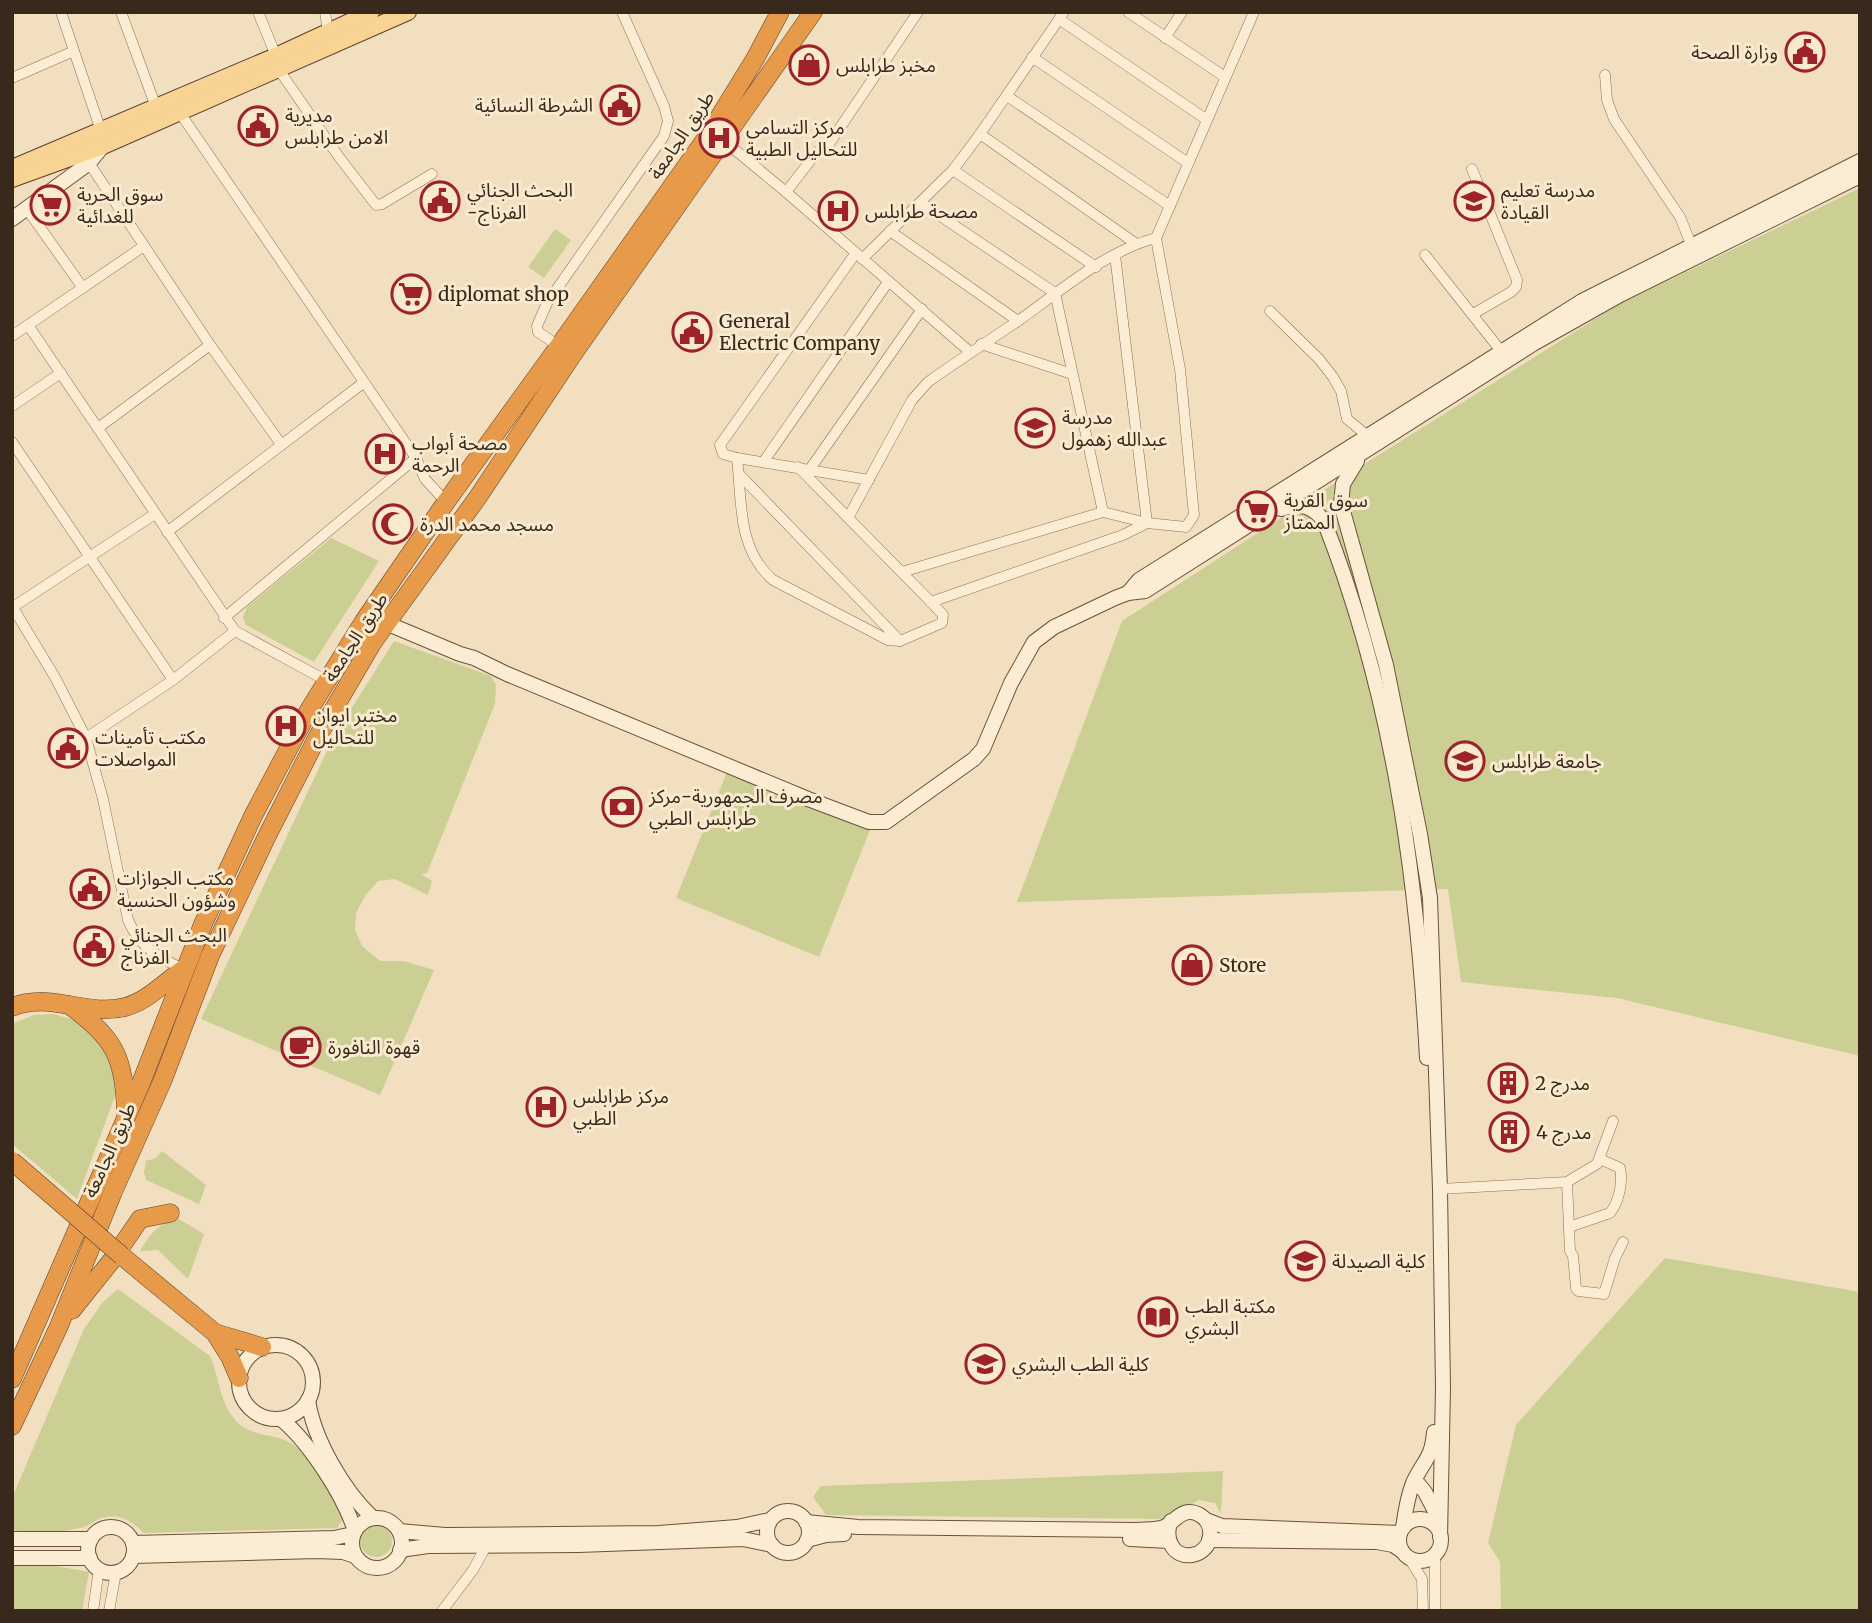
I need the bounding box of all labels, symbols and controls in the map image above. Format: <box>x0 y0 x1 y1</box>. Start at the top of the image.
public building icon: وزارة الصحة <box>1784 31 1826 73</box>
place label: وزارة الصحة <box>1691 40 1778 64</box>
shop icon: مخبز طرابلس <box>788 44 830 86</box>
place label: مخبز طرابلس <box>836 53 936 77</box>
public building icon: الشرطة النسائية <box>599 84 641 126</box>
street label: طريق الجامعة <box>643 86 719 184</box>
place label: الشرطة النسائية <box>475 93 593 117</box>
place label: مديرية الامن طرابلس <box>285 103 388 149</box>
public building icon: مديرية الامن طرابلس <box>237 105 279 147</box>
place label: مركز التسامي للتحاليل الطبية <box>746 115 858 161</box>
hospital icon: مركز التسامي للتحاليل الطبية <box>698 117 740 159</box>
place label: البحث الجنائي -الفرناج <box>467 178 573 226</box>
place label: مدرسة تعليم القيادة <box>1501 178 1595 224</box>
public building icon: البحث الجنائي -الفرناج <box>419 180 461 222</box>
school or university icon: مدرسة تعليم القيادة <box>1453 180 1495 222</box>
place label: سوق الحرية للغدائية <box>77 182 164 228</box>
supermarket icon: سوق الحرية للغدائية <box>29 184 71 226</box>
hospital icon: مصحة طرابلس <box>817 190 859 232</box>
place label: مصحة طرابلس <box>865 199 978 223</box>
supermarket icon: diplomat shop <box>390 273 432 315</box>
place label: diplomat shop <box>438 282 569 306</box>
place label: General Electric Company <box>719 309 880 355</box>
public building icon: General Electric Company <box>671 311 713 353</box>
place label: مدرسة عبدالله زهمول <box>1062 405 1167 451</box>
school or university icon: مدرسة عبدالله زهمول <box>1014 407 1056 449</box>
place label: مصحة أبواب الرحمة <box>412 431 508 477</box>
hospital icon: مصحة أبواب الرحمة <box>364 433 406 475</box>
place label: سوق القرية الممتاز <box>1283 488 1368 534</box>
supermarket icon: سوق القرية الممتاز <box>1236 490 1278 532</box>
mosque icon: مسجد محمد الدرة <box>372 503 414 545</box>
place label: مسجد محمد الدرة <box>420 512 554 536</box>
street label: طريق الجامعة <box>317 588 393 686</box>
place label: مختبر ايوان للتحاليل <box>313 703 397 749</box>
hospital icon: مختبر ايوان للتحاليل <box>265 705 307 747</box>
place label: مكتب تأمينات المواصلات <box>95 725 206 771</box>
public building icon: مكتب تأمينات المواصلات <box>47 727 89 769</box>
school or university icon: جامعة طرابلس <box>1444 740 1486 782</box>
place label: جامعة طرابلس <box>1492 749 1602 773</box>
place label: مصرف الجمهورية-مركز طرابلس الطبي <box>648 784 823 833</box>
bank icon: مصرف الجمهورية-مركز طرابلس الطبي <box>601 786 643 828</box>
place label: مكتب الجوازات وشؤون الحنسية <box>117 866 236 912</box>
public building icon: مكتب الجوازات وشؤون الحنسية <box>69 868 111 910</box>
place label: البحث الجنائي الفرناج <box>121 923 227 971</box>
public building icon: البحث الجنائي الفرناج <box>73 925 115 967</box>
shop icon: Store <box>1171 944 1213 986</box>
place label: Store <box>1219 953 1266 977</box>
cafe icon: قهوة النافورة <box>280 1026 322 1068</box>
place label: قهوة النافورة <box>328 1035 420 1059</box>
building icon: مدرج 2 <box>1487 1062 1529 1104</box>
place label: مدرج 2 <box>1535 1071 1590 1097</box>
place label: مركز طرابلس الطبي <box>573 1084 669 1133</box>
hospital icon: مركز طرابلس الطبي <box>525 1086 567 1128</box>
street label: طريق الجامعة <box>77 1099 141 1201</box>
building icon: مدرج 4 <box>1488 1111 1530 1153</box>
place label: مدرج 4 <box>1536 1120 1591 1146</box>
school or university icon: كلية الصيدلة <box>1284 1240 1326 1282</box>
place label: كلية الصيدلة <box>1332 1249 1426 1273</box>
place label: مكتبة الطب البشري <box>1185 1294 1276 1343</box>
library icon: مكتبة الطب البشري <box>1137 1296 1179 1338</box>
school or university icon: كلية الطب البشري <box>964 1343 1006 1385</box>
place label: كلية الطب البشري <box>1012 1352 1150 1379</box>

